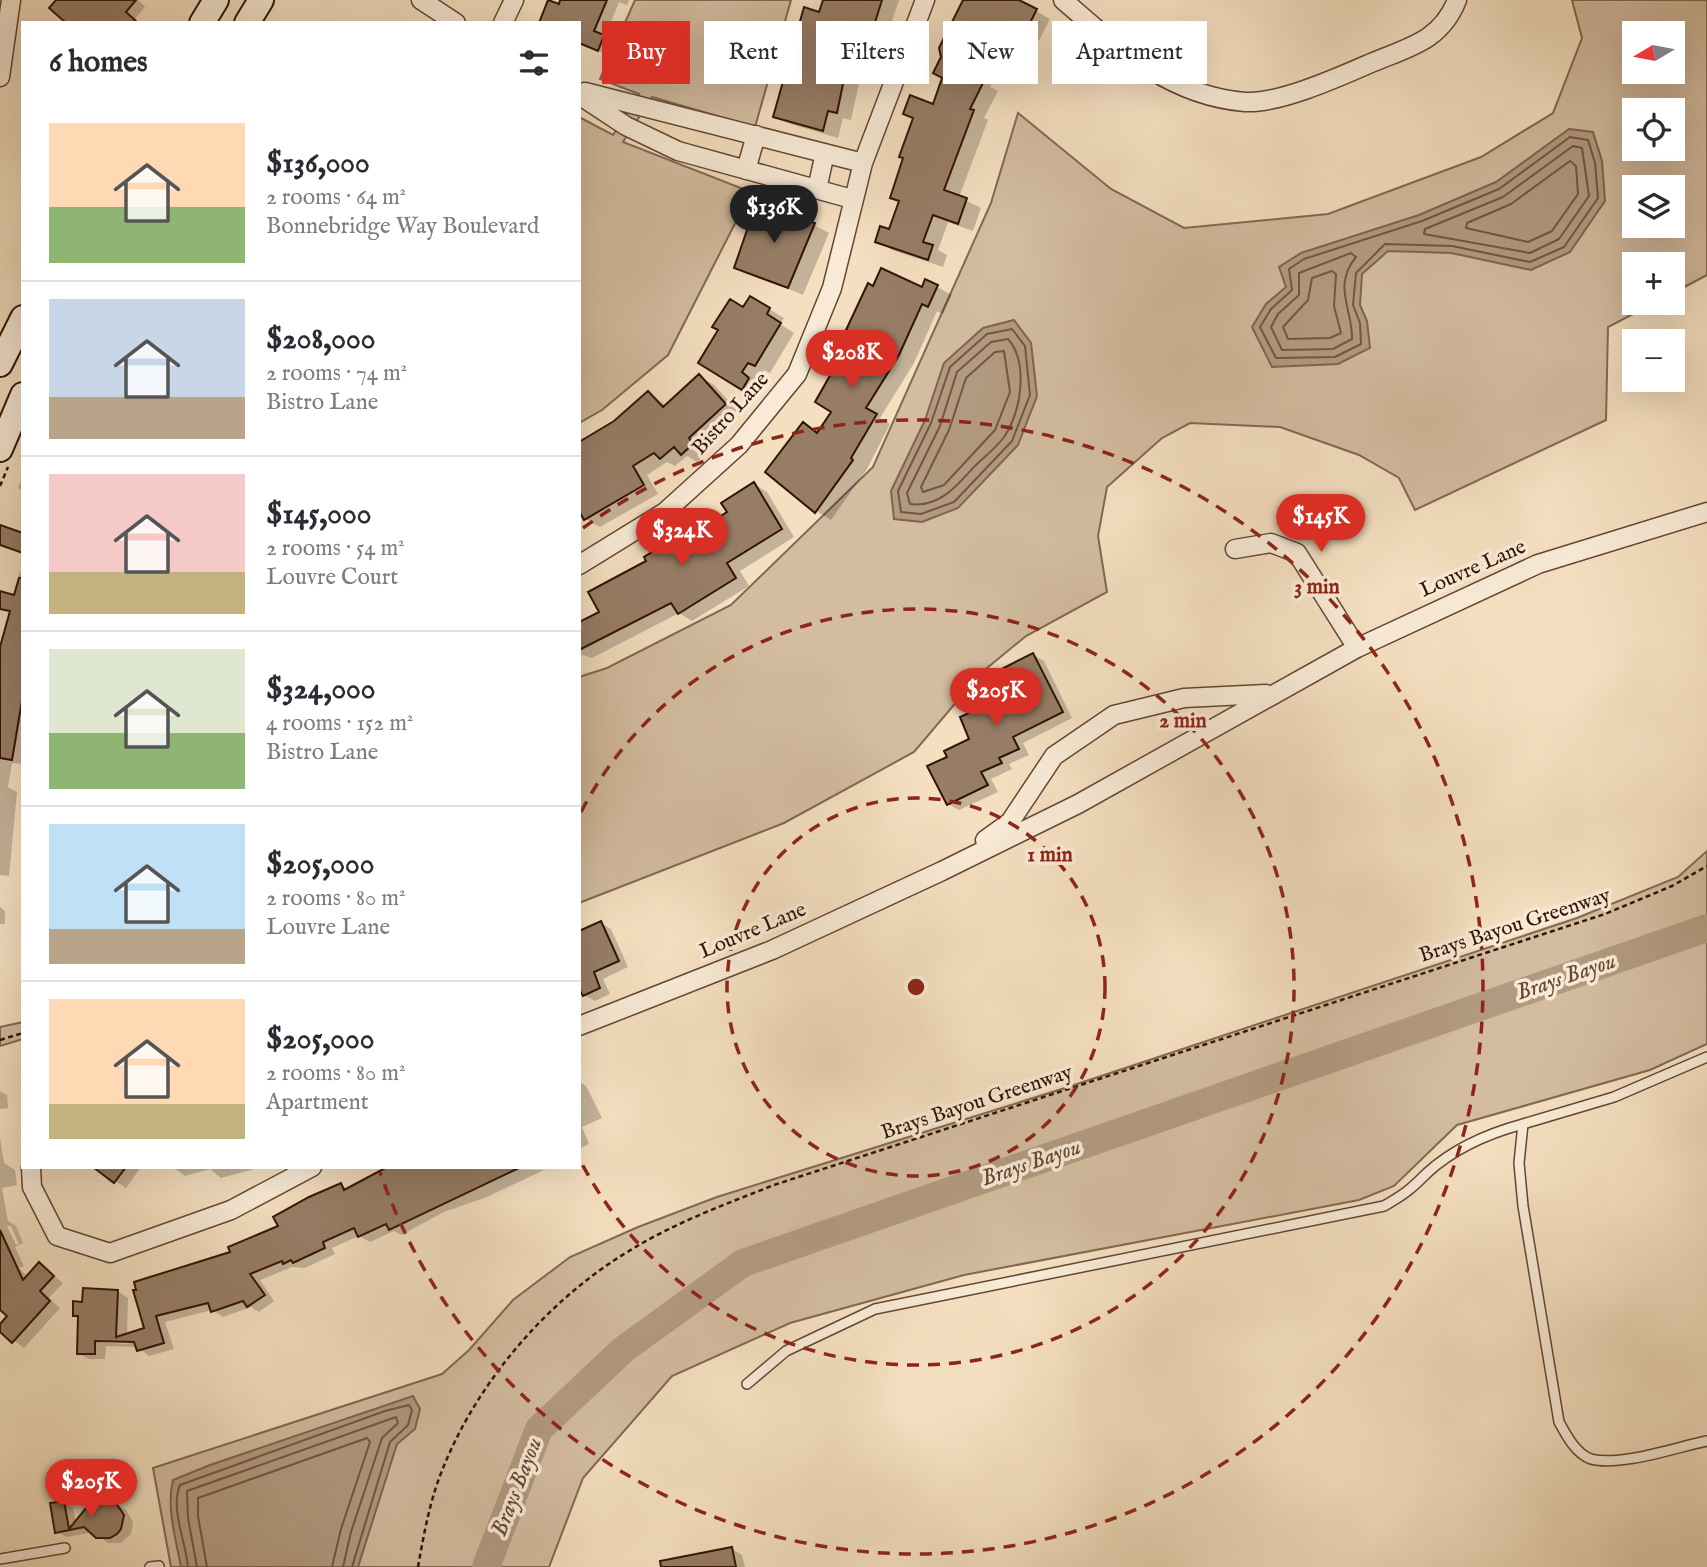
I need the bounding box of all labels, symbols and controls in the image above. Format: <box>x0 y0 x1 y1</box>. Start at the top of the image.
chip: Buy <box>602 21 690 84</box>
chip: Rent <box>704 21 802 84</box>
chip: Filters <box>816 21 929 84</box>
chip: New <box>943 21 1038 84</box>
chip: Apartment <box>1052 21 1207 84</box>
north arrow <box>1622 21 1685 84</box>
map controls <box>1622 21 1685 392</box>
text: 6 homes <box>49 44 148 82</box>
icon: filters <box>515 44 553 82</box>
button: locate <box>1622 98 1685 161</box>
text: $136,000 <box>266 145 370 183</box>
icon: home <box>105 151 189 235</box>
button: layers <box>1622 175 1685 238</box>
text: 2 rooms · 64 m² <box>266 183 406 212</box>
pin: $136K <box>725 186 823 245</box>
text: $136K <box>746 193 802 222</box>
text: Bonnebridge Way Boulevard <box>266 212 539 241</box>
button: + <box>1622 252 1685 315</box>
text: $208,000 <box>266 321 375 359</box>
icon: home <box>105 327 189 411</box>
button: − <box>1622 329 1685 392</box>
pin: $208K <box>803 330 901 390</box>
text: $208K <box>822 338 882 367</box>
text: 2 rooms · 74 m² <box>266 359 407 388</box>
street label: Bistro Lane <box>687 367 776 461</box>
text: Bistro Lane <box>266 388 378 417</box>
pin: $145K <box>1272 494 1370 554</box>
text: $145,000 <box>266 496 371 534</box>
icon: home <box>105 502 189 586</box>
text: $145K <box>1292 502 1350 531</box>
pin: $324K <box>633 508 731 568</box>
text: $324K <box>652 516 712 545</box>
street label: Louvre Lane <box>1416 533 1531 604</box>
text: 2 rooms · 54 m² <box>266 534 405 563</box>
text: Louvre Court <box>266 563 398 592</box>
text: 3 min <box>1294 574 1340 601</box>
pin: $205K <box>947 668 1045 728</box>
text: $324,000 <box>266 671 376 709</box>
text: $205K <box>966 676 1026 705</box>
icon: home <box>105 677 189 761</box>
text: 2 min <box>1159 708 1207 735</box>
text: 4 rooms · 152 m² <box>266 709 413 738</box>
text: Bistro Lane <box>266 738 378 767</box>
text: 1 min <box>1027 842 1073 869</box>
text: $205,000 <box>266 846 375 884</box>
icon: home <box>105 852 189 936</box>
street label: Brays Bayou Greenway <box>1416 882 1615 970</box>
text: 2 rooms · 80 m² <box>266 884 406 913</box>
street label: Louvre Lane <box>696 896 811 966</box>
text: Louvre Lane <box>266 913 390 942</box>
water label: Brays Bayou <box>1512 946 1620 1008</box>
centre of rings <box>904 975 928 999</box>
text: $205,000 <box>266 1021 375 1059</box>
icon: home <box>105 1027 189 1111</box>
text: 2 rooms · 80 m² <box>266 1059 406 1088</box>
street label: Brays Bayou Greenway <box>878 1059 1077 1147</box>
text: Apartment <box>266 1088 369 1117</box>
water label: Brays Bayou <box>977 1132 1085 1194</box>
water label: Brays Bayou <box>485 1433 549 1541</box>
pin: $205K <box>42 1460 140 1519</box>
text: $205K <box>61 1467 121 1496</box>

